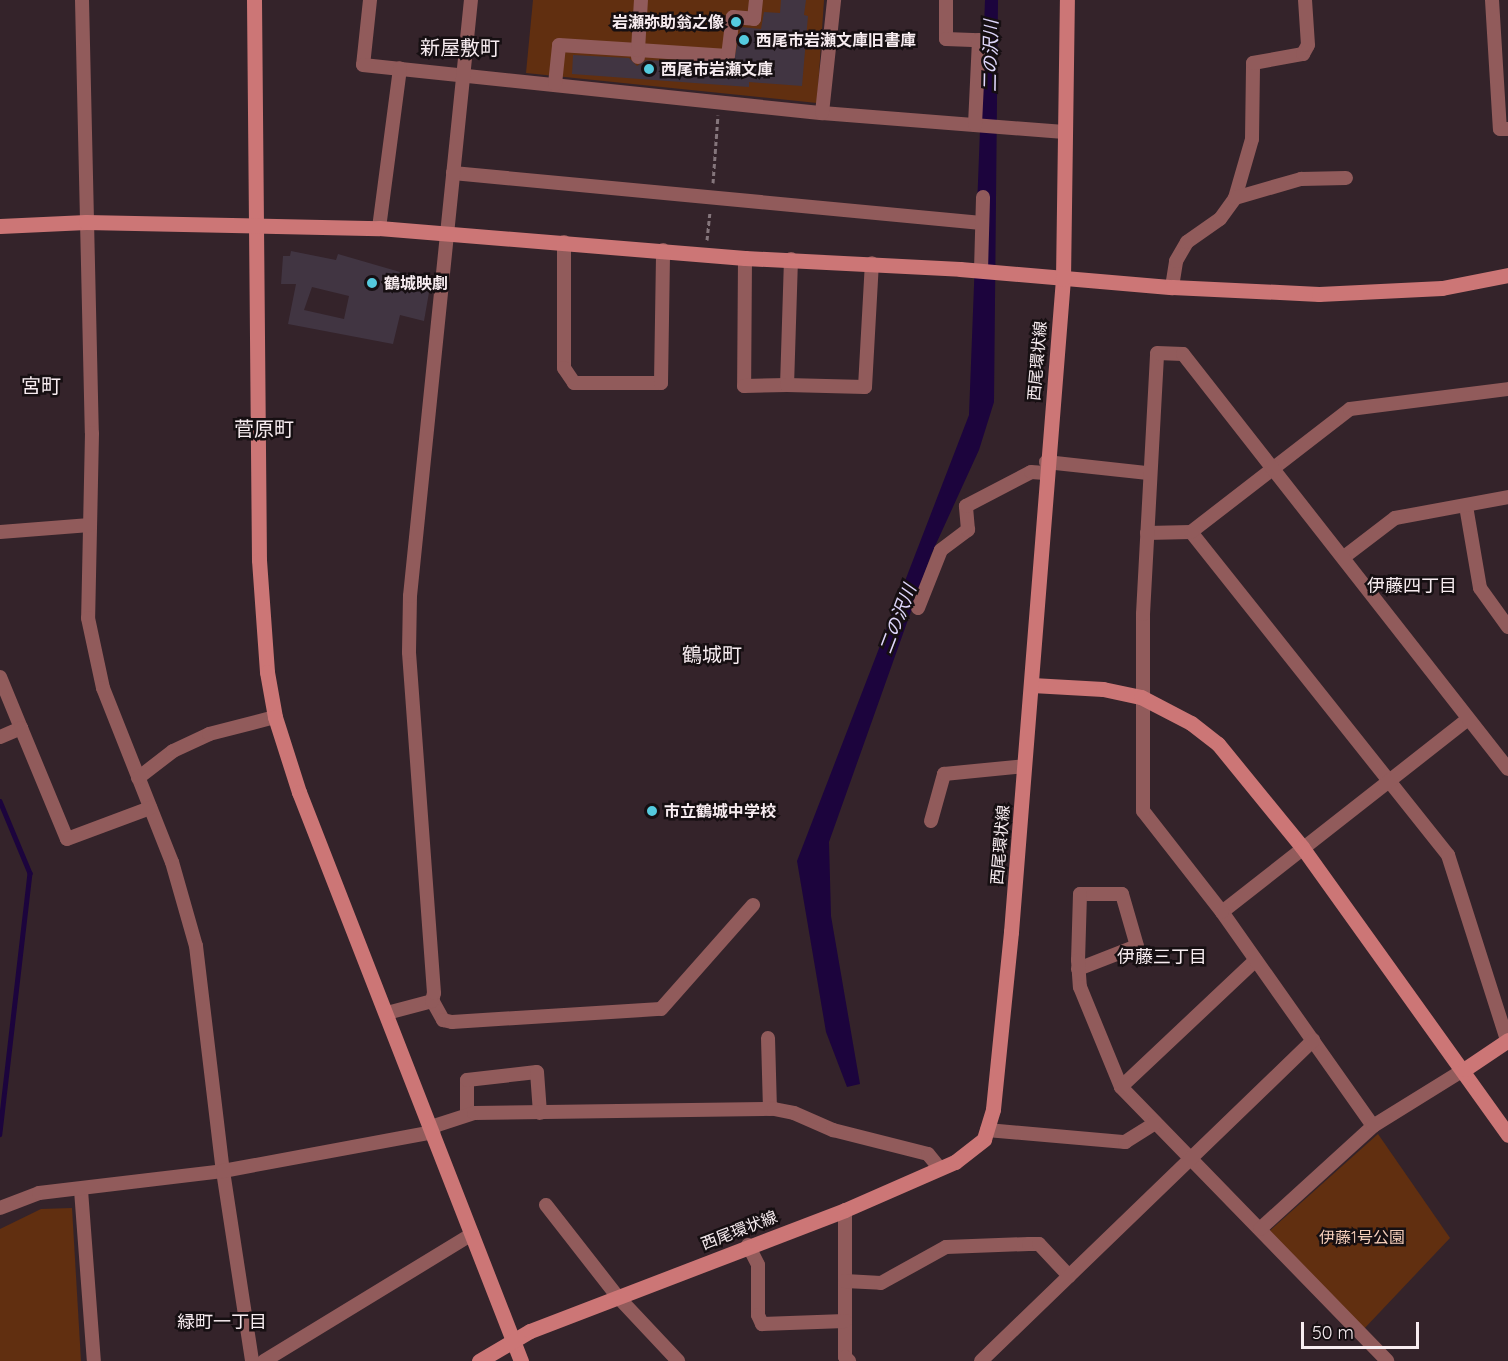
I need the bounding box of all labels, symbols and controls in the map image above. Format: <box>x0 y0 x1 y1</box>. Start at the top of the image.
place label: 岩瀬弥助翁之像 <box>612 12 724 32</box>
marker: 岩瀬弥助翁之像 <box>729 15 743 29</box>
water label: 二の沢川 <box>980 20 1002 92</box>
place label: 西尾市岩瀬文庫旧書庫 <box>756 30 916 50</box>
marker: 西尾市岩瀬文庫旧書庫 <box>737 33 751 47</box>
district label: 新屋敷町 <box>420 35 500 59</box>
place label: 西尾市岩瀬文庫 <box>661 59 773 79</box>
marker: 西尾市岩瀬文庫 <box>642 62 656 76</box>
place label: 鶴城映劇 <box>384 273 448 293</box>
marker: 鶴城映劇 <box>365 276 379 290</box>
street label: 西尾環状線 <box>1024 320 1050 402</box>
district label: 宮町 <box>21 373 61 397</box>
district label: 菅原町 <box>234 416 294 440</box>
district label: 伊藤四丁目 <box>1367 575 1457 597</box>
water label: 二の沢川 <box>875 582 921 656</box>
district label: 鶴城町 <box>682 642 742 666</box>
place label: 市立鶴城中学校 <box>664 801 776 821</box>
marker: 市立鶴城中学校 <box>645 804 659 818</box>
street label: 西尾環状線 <box>987 804 1013 886</box>
district label: 伊藤三丁目 <box>1117 946 1207 968</box>
street label: 西尾環状線 <box>698 1207 780 1253</box>
park label: 伊藤1号公園 <box>1319 1227 1405 1247</box>
scale bar <box>1304 1310 1422 1348</box>
district label: 緑町一丁目 <box>177 1311 267 1333</box>
text: 50 m <box>1312 1321 1354 1344</box>

